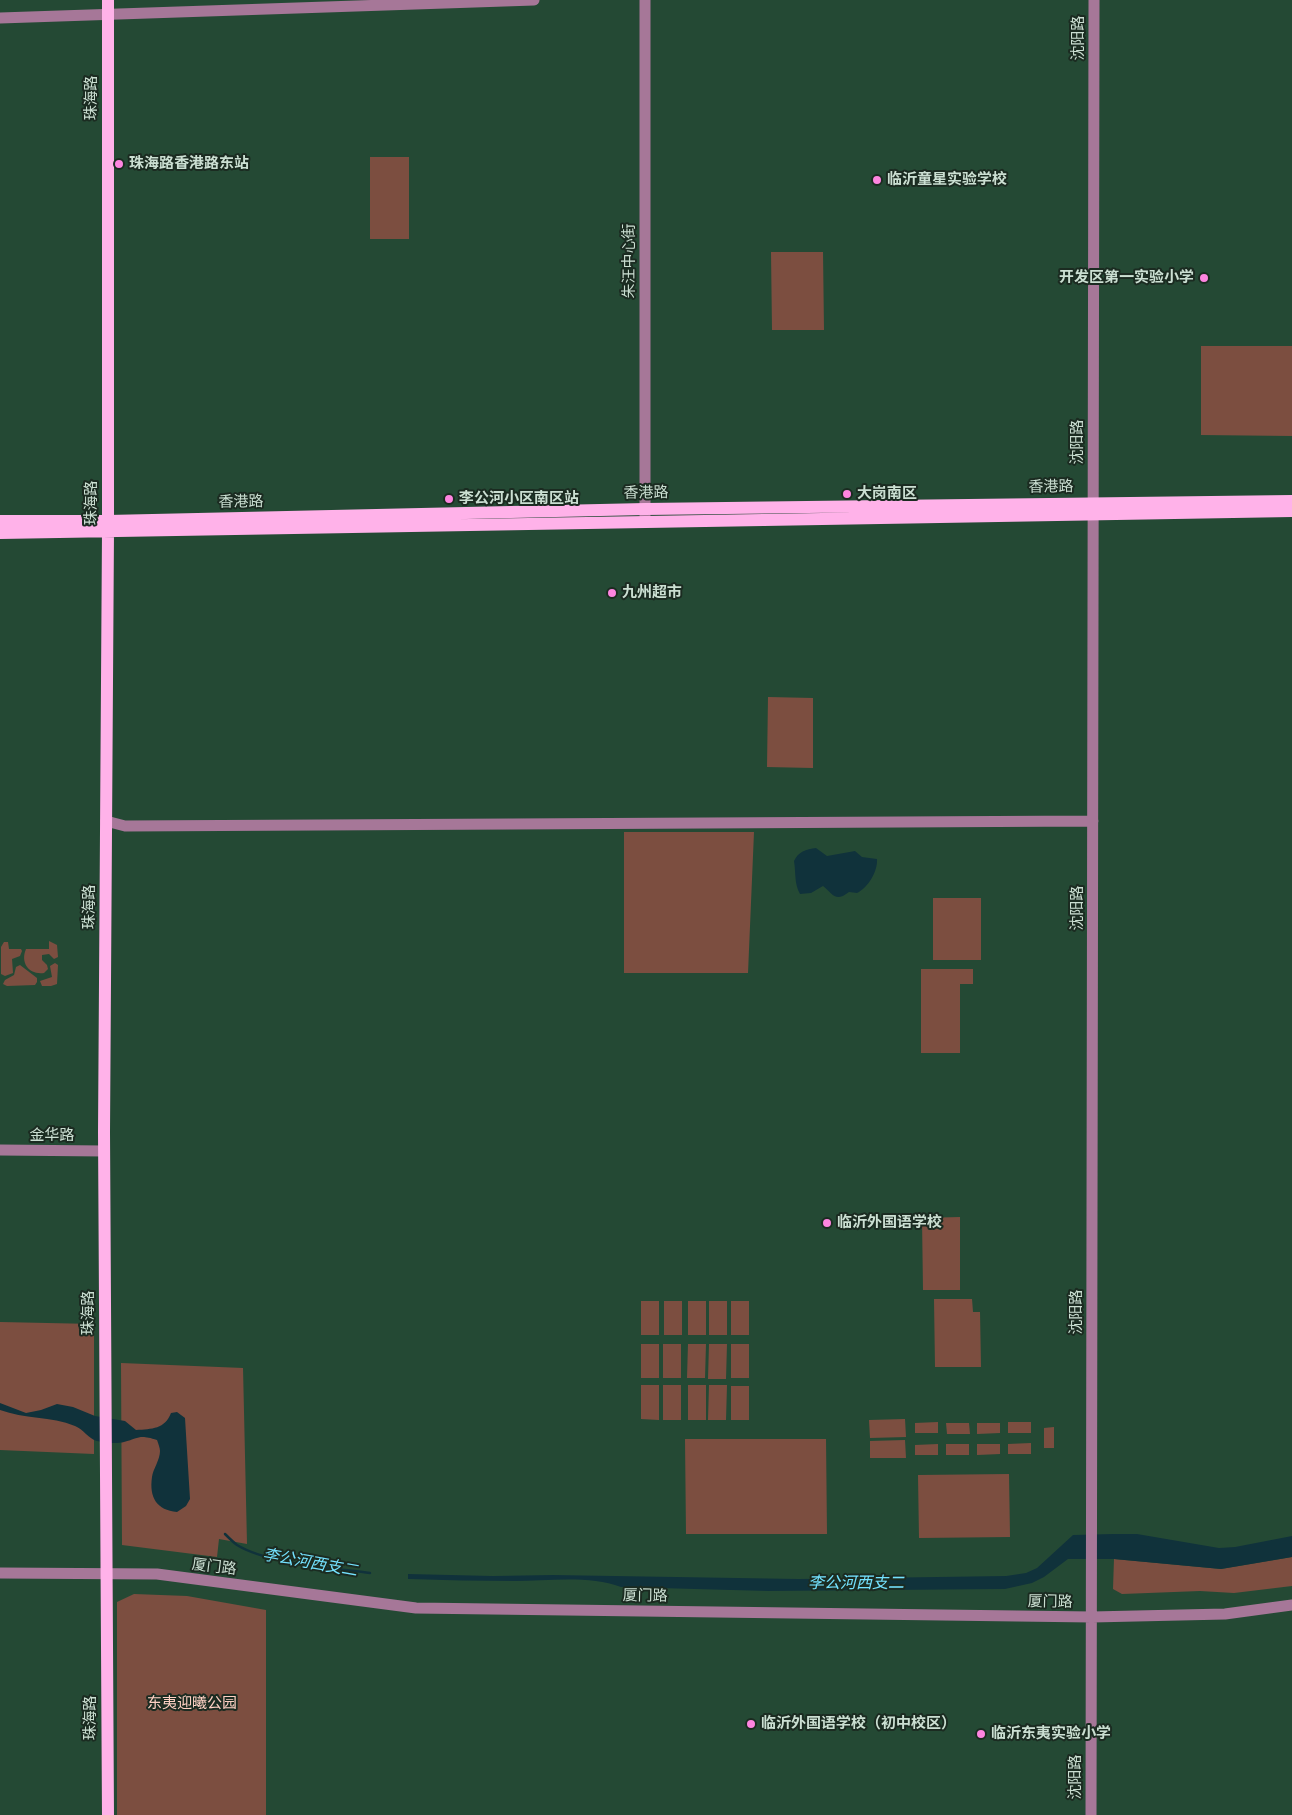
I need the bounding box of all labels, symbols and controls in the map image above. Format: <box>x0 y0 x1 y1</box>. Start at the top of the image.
street label: 沈阳路 <box>1070 16 1088 60</box>
street label: 珠海路 <box>83 76 101 120</box>
place label: 珠海路香港路东站 <box>129 155 249 173</box>
marker: 珠海路香港路东站 <box>113 158 125 170</box>
place label: 临沂童星实验学校 <box>887 171 1007 189</box>
marker: 临沂童星实验学校 <box>871 174 883 186</box>
street label: 朱汪中心街 <box>621 224 639 298</box>
place label: 开发区第一实验小学 <box>1059 269 1194 287</box>
marker: 开发区第一实验小学 <box>1198 272 1210 284</box>
street label: 沈阳路 <box>1069 420 1087 464</box>
street label: 香港路 <box>1028 478 1074 496</box>
street label: 珠海路 <box>83 481 101 525</box>
street label: 香港路 <box>623 484 669 502</box>
place label: 大岗南区 <box>857 485 917 503</box>
marker: 大岗南区 <box>841 488 853 500</box>
place label: 李公河小区南区站 <box>459 490 579 508</box>
street label: 香港路 <box>218 493 264 511</box>
marker: 李公河小区南区站 <box>443 493 455 505</box>
place label: 九州超市 <box>622 584 682 602</box>
marker: 九州超市 <box>606 587 618 599</box>
street label: 珠海路 <box>81 885 99 929</box>
street label: 沈阳路 <box>1069 886 1087 930</box>
street label: 金华路 <box>30 1127 74 1145</box>
place label: 临沂外国语学校 <box>837 1214 942 1232</box>
marker: 临沂外国语学校 <box>821 1217 833 1229</box>
street label: 沈阳路 <box>1068 1290 1086 1334</box>
street label: 珠海路 <box>80 1291 98 1335</box>
water label: 李公河西支二 <box>261 1545 359 1581</box>
street label: 厦门路 <box>191 1555 237 1579</box>
water label: 李公河西支二 <box>808 1573 904 1593</box>
street label: 厦门路 <box>622 1587 668 1605</box>
street label: 厦门路 <box>1027 1593 1073 1611</box>
park label: 东夷迎曦公园 <box>147 1695 237 1713</box>
street label: 珠海路 <box>82 1696 100 1740</box>
place label: 临沂外国语学校（初中校区） <box>761 1715 956 1733</box>
marker: 临沂外国语学校（初中校区） <box>745 1718 757 1730</box>
place label: 临沂东夷实验小学 <box>991 1725 1111 1743</box>
marker: 临沂东夷实验小学 <box>975 1728 987 1740</box>
street label: 沈阳路 <box>1067 1755 1085 1799</box>

